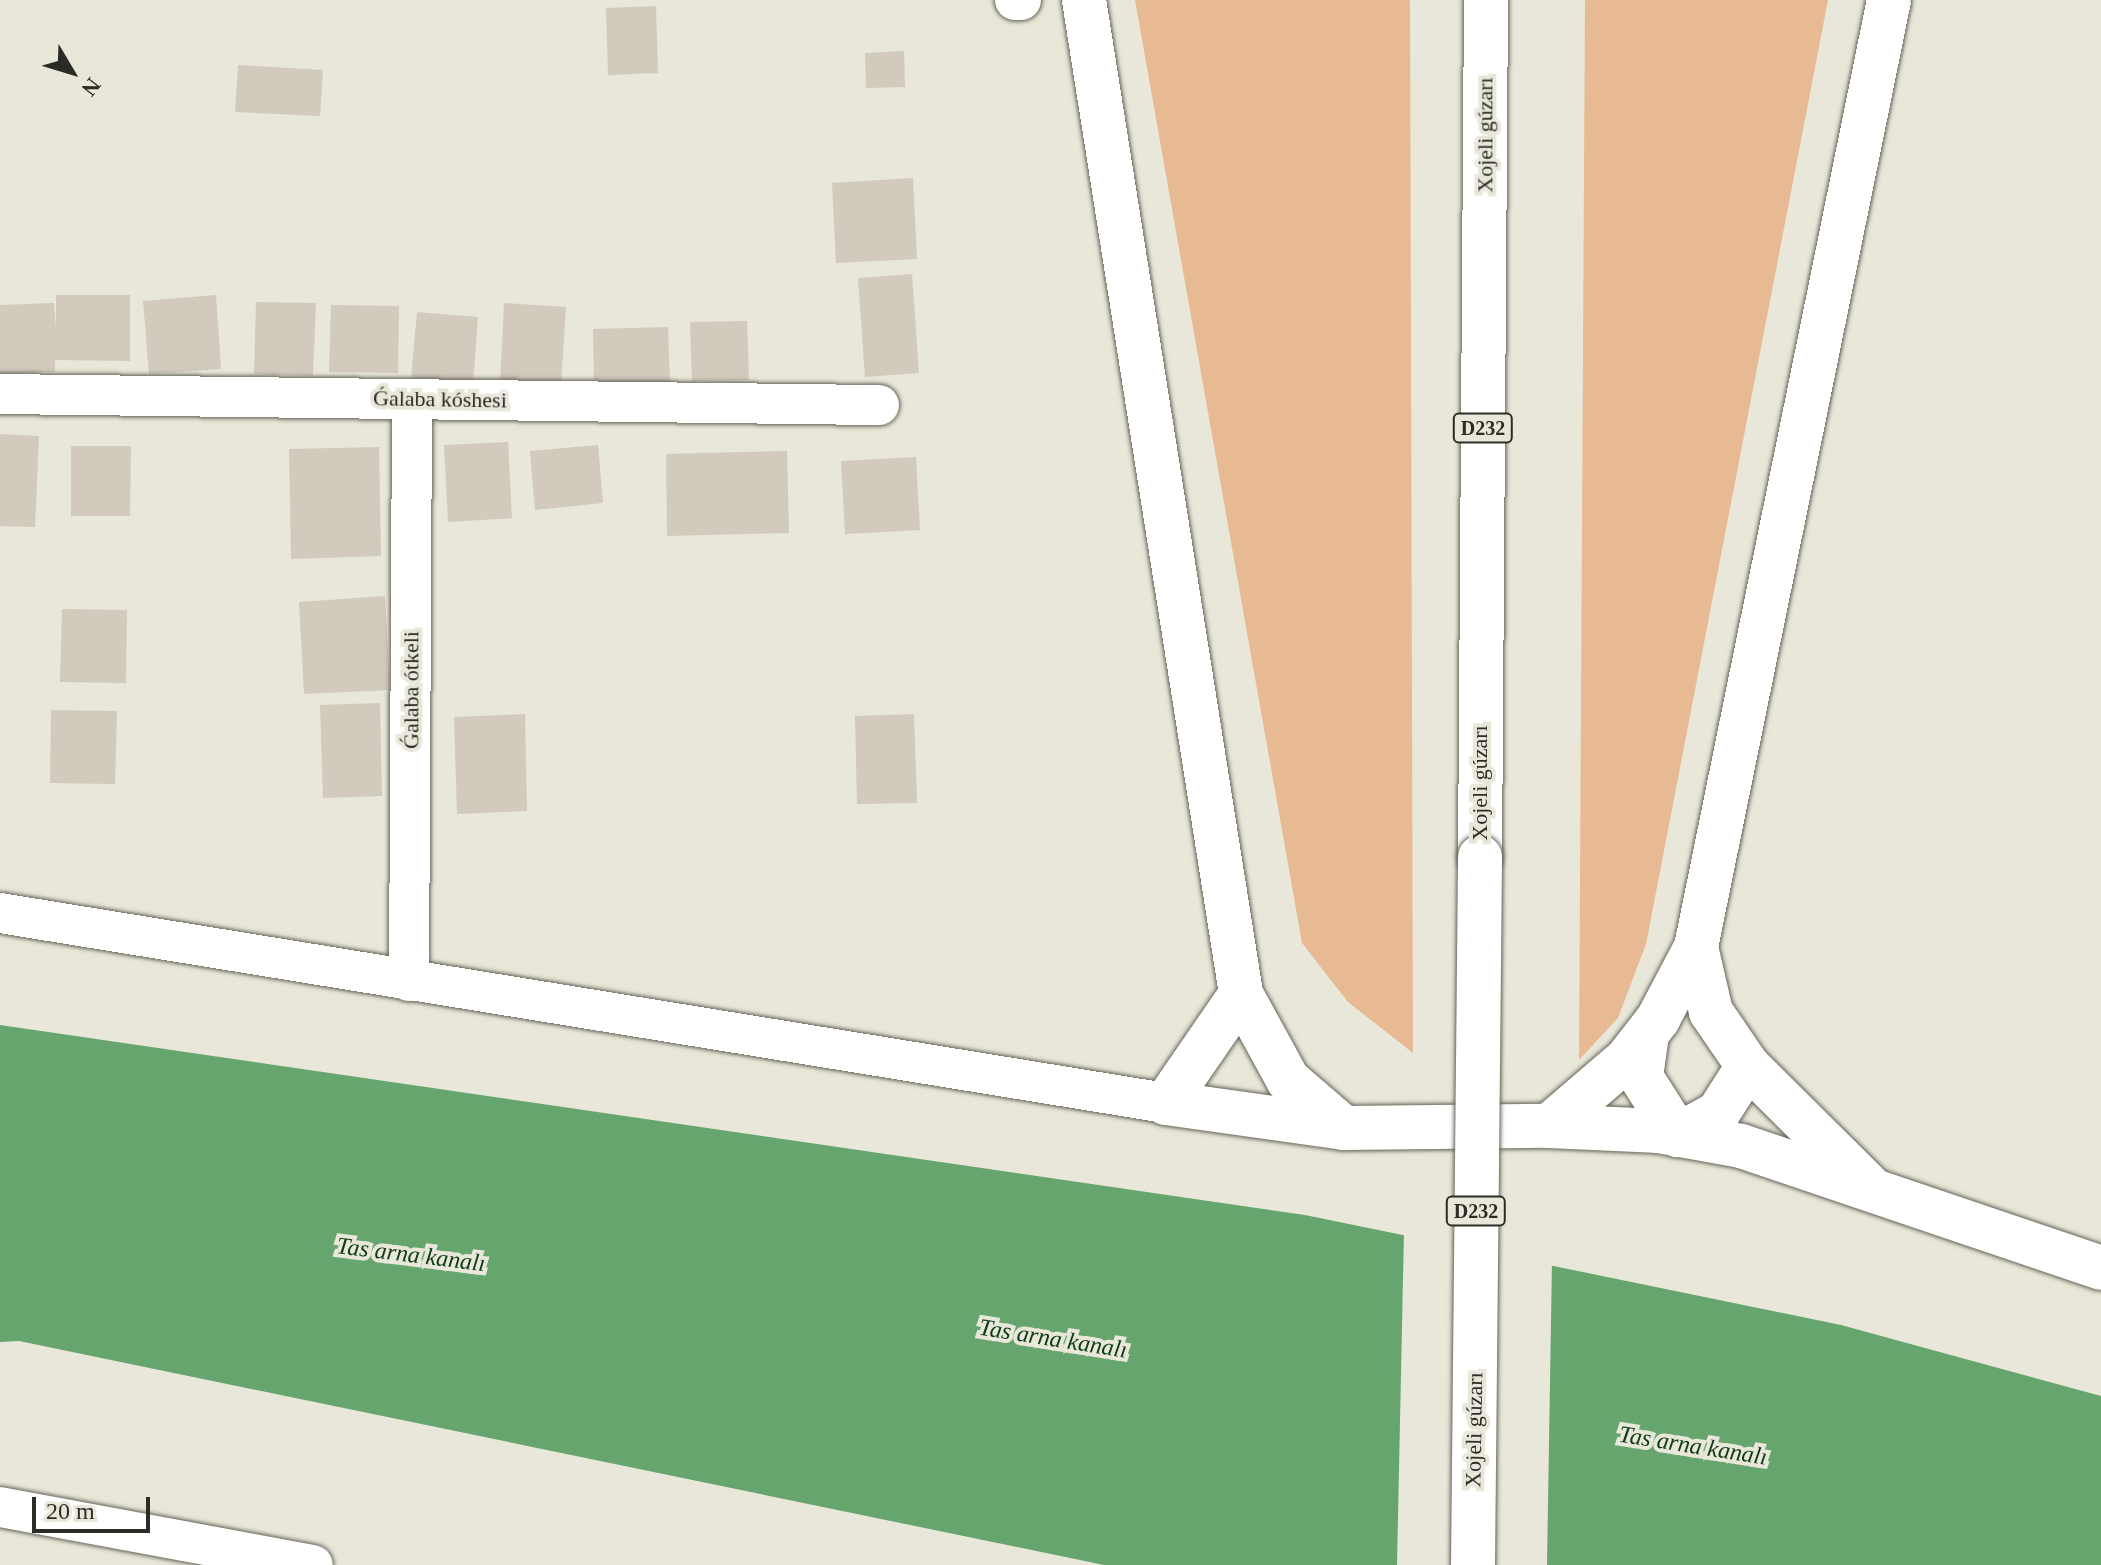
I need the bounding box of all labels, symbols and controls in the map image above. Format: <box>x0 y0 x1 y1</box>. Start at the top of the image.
north arrow <box>32 32 112 112</box>
text: N <box>77 73 106 101</box>
street label: Xojeli gúzarı <box>1472 77 1498 193</box>
street label: Ǵalaba kóshesi <box>373 385 507 413</box>
road number: D232 <box>1451 412 1515 444</box>
street label: Ǵalaba ótkeli <box>398 631 424 749</box>
street label: Xojeli gúzarı <box>1467 725 1493 841</box>
road number: D232 <box>1444 1195 1508 1227</box>
water label: Tas arna kanalı <box>335 1232 487 1278</box>
water label: Tas arna kanalı <box>977 1313 1129 1365</box>
street label: Xojeli gúzarı <box>1460 1372 1488 1488</box>
water label: Tas arna kanalı <box>1617 1420 1769 1472</box>
scale bar <box>36 1481 154 1531</box>
text: 20 m <box>46 1498 95 1524</box>

